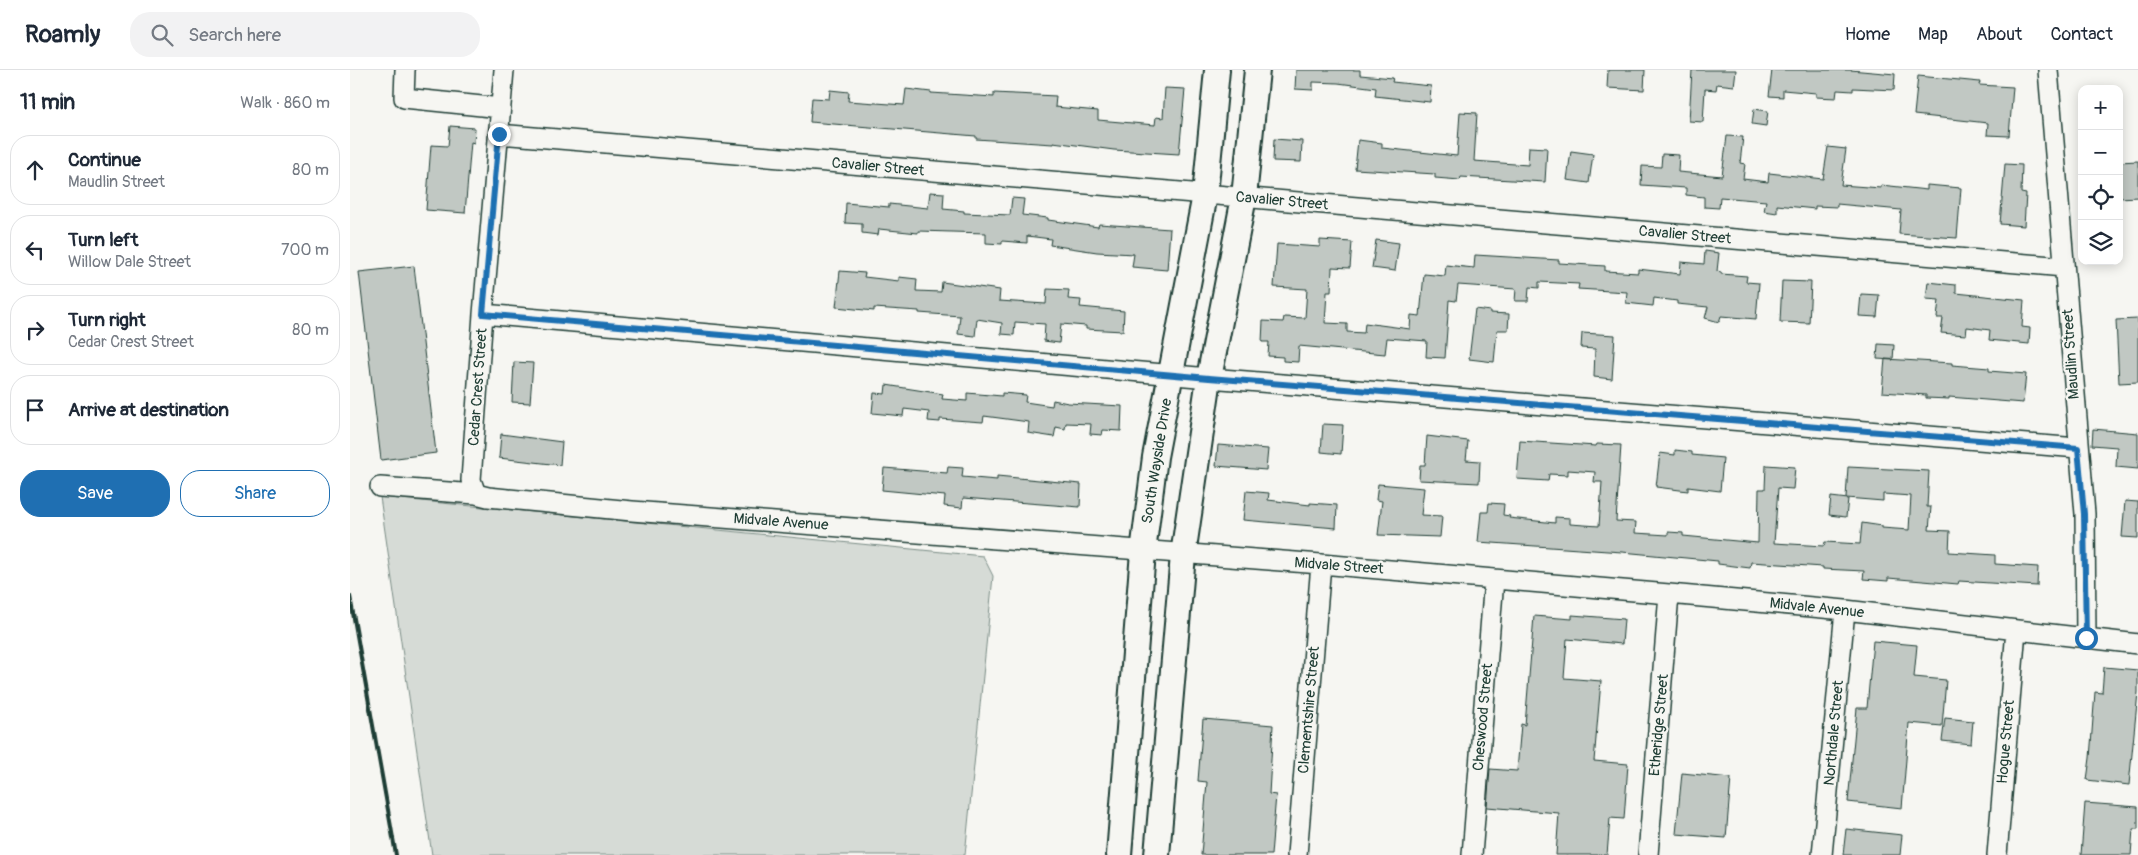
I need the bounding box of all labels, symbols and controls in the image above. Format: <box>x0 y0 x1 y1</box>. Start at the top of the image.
search box <box>130 12 480 57</box>
text: Roamly <box>25 20 100 49</box>
icon: search <box>148 21 176 49</box>
text: Search here <box>188 23 281 47</box>
text: Home <box>1845 23 1890 46</box>
text: Map <box>1918 23 1948 46</box>
text: About <box>1976 23 2022 46</box>
text: Contact <box>2050 23 2113 46</box>
map controls <box>2078 85 2123 265</box>
button: + <box>2078 85 2123 130</box>
text: 11 min <box>20 89 75 116</box>
text: Walk · 860 m <box>240 93 330 113</box>
route end <box>488 123 511 146</box>
button: − <box>2078 130 2123 175</box>
text: Continue <box>68 148 141 172</box>
street label: Cavalier Street <box>831 153 926 181</box>
icon: ahead <box>21 156 49 184</box>
text: 80 m <box>292 160 329 180</box>
text: Maudlin Street <box>68 172 165 192</box>
button: locate <box>2078 175 2123 220</box>
street label: Cavalier Street <box>1235 187 1330 215</box>
button: layers <box>2078 220 2123 265</box>
street label: Cavalier Street <box>1638 221 1733 249</box>
text: Turn left <box>68 228 138 252</box>
icon: left <box>21 236 49 264</box>
text: 700 m <box>281 240 329 260</box>
text: Willow Dale Street <box>68 252 191 272</box>
street label: Maudlin Street <box>2058 307 2084 400</box>
text: Turn right <box>68 308 146 332</box>
icon: right <box>21 316 49 344</box>
text: 80 m <box>292 320 329 340</box>
street label: Cedar Crest Street <box>464 327 492 447</box>
text: Cedar Crest Street <box>68 332 194 352</box>
icon: arrive <box>21 396 49 424</box>
street label: South Wayside Drive <box>1138 396 1176 525</box>
text: Arrive at destination <box>68 398 229 422</box>
button: Save <box>20 470 170 517</box>
button: Share <box>180 470 330 517</box>
street label: Midvale Avenue <box>733 509 830 535</box>
street label: Midvale Street <box>1294 553 1385 579</box>
street label: Midvale Avenue <box>1769 594 1866 622</box>
route start <box>2075 627 2098 650</box>
street label: Clementshire Street <box>1294 645 1324 774</box>
street label: Cheswood Street <box>1469 661 1497 772</box>
street label: Etheridge Street <box>1645 672 1673 777</box>
street label: Northdale Street <box>1820 678 1848 787</box>
street label: Hogue Street <box>1993 698 2019 785</box>

